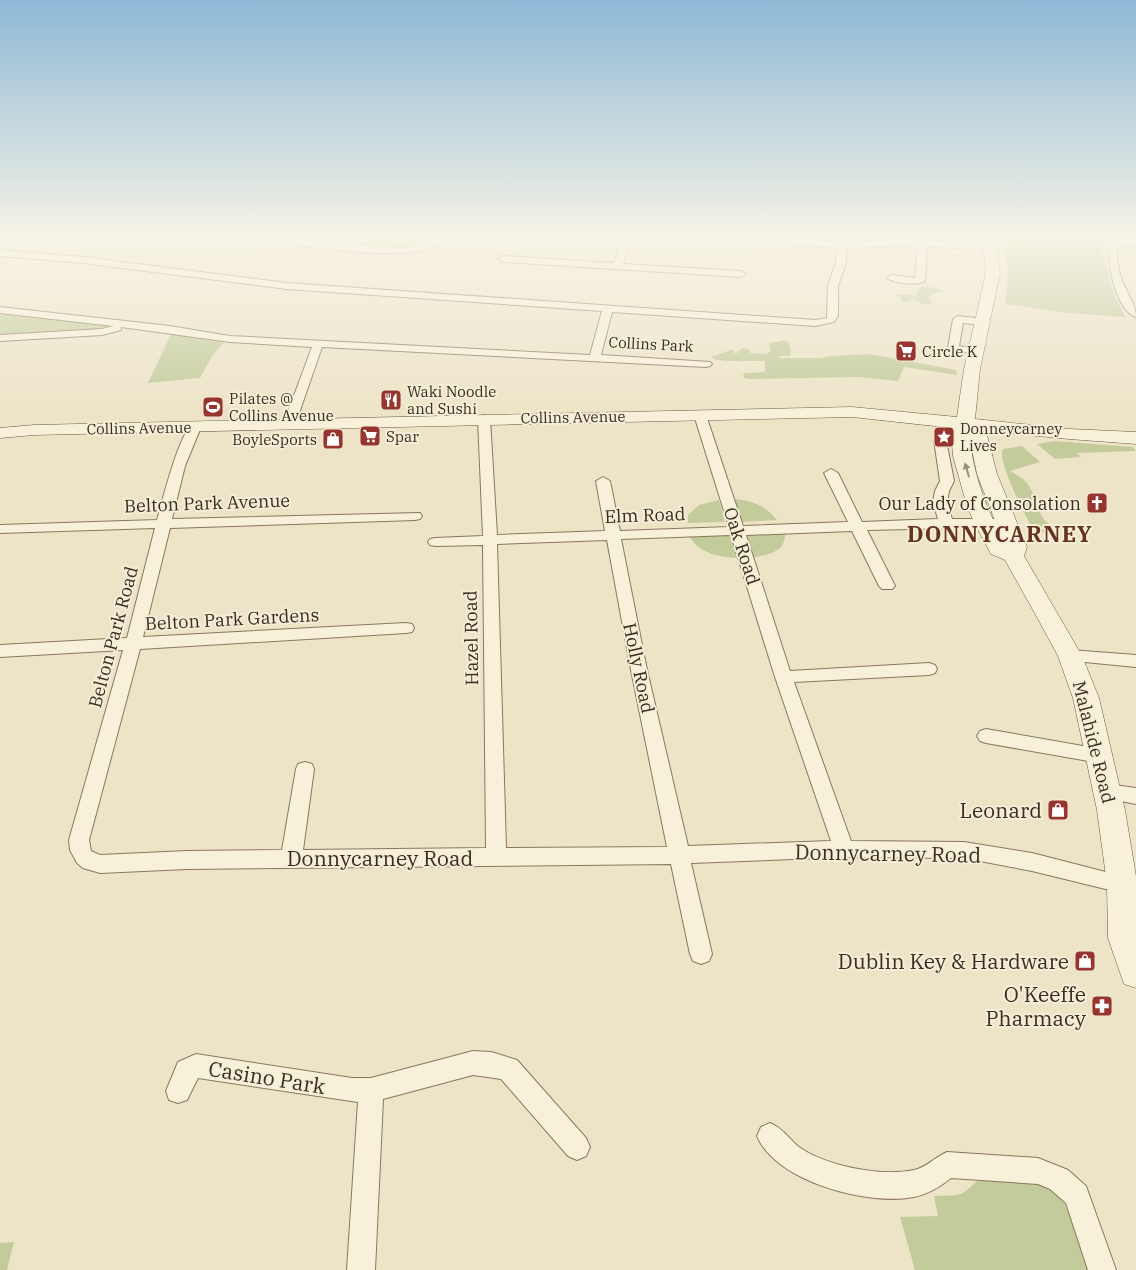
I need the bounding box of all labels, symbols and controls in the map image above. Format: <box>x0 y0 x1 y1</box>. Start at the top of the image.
street label: Collins Park <box>608 332 694 356</box>
supermarket icon: Circle K <box>894 339 918 363</box>
place label: Circle K <box>922 342 978 361</box>
place label: Waki Noodle and Sushi <box>407 382 496 418</box>
restaurant icon: Waki Noodle and Sushi <box>379 388 403 412</box>
place label: Pilates @ Collins Avenue <box>229 389 334 425</box>
sports icon: Pilates @ Collins Avenue <box>201 395 225 419</box>
street label: Collins Avenue <box>520 407 626 427</box>
street label: Collins Avenue <box>86 418 192 438</box>
place label: Donneycarney Lives <box>960 419 1062 455</box>
supermarket icon: Spar <box>358 424 382 448</box>
place icon: Donneycarney Lives <box>932 425 956 449</box>
shop icon: BoyleSports <box>321 427 345 451</box>
place label: Spar <box>386 427 419 446</box>
place label: BoyleSports <box>232 430 317 449</box>
one-way arrow <box>962 462 970 477</box>
street label: Belton Park Avenue <box>124 489 290 517</box>
church icon: Our Lady of Consolation <box>1085 491 1109 515</box>
place label: Our Lady of Consolation <box>878 492 1081 515</box>
street label: Elm Road <box>604 502 686 528</box>
street label: Oak Road <box>719 504 765 588</box>
district label: DONNYCARNEY <box>907 519 1093 548</box>
street label: Belton Park Road <box>83 564 143 710</box>
street label: Hazel Road <box>459 590 483 686</box>
street label: Belton Park Gardens <box>144 603 320 635</box>
street label: Holly Road <box>618 621 660 715</box>
street label: Malahide Road <box>1068 678 1120 806</box>
place label: Leonard <box>959 796 1042 824</box>
shop icon: Leonard <box>1046 798 1070 822</box>
street label: Donnycarney Road <box>795 837 982 869</box>
street label: Donnycarney Road <box>287 844 473 872</box>
place label: Dublin Key & Hardware <box>838 947 1069 975</box>
shop icon: Dublin Key & Hardware <box>1073 949 1097 973</box>
place label: O'Keeffe Pharmacy <box>985 980 1087 1032</box>
pharmacy icon: O'Keeffe Pharmacy <box>1090 994 1114 1018</box>
street label: Casino Park <box>207 1054 328 1100</box>

